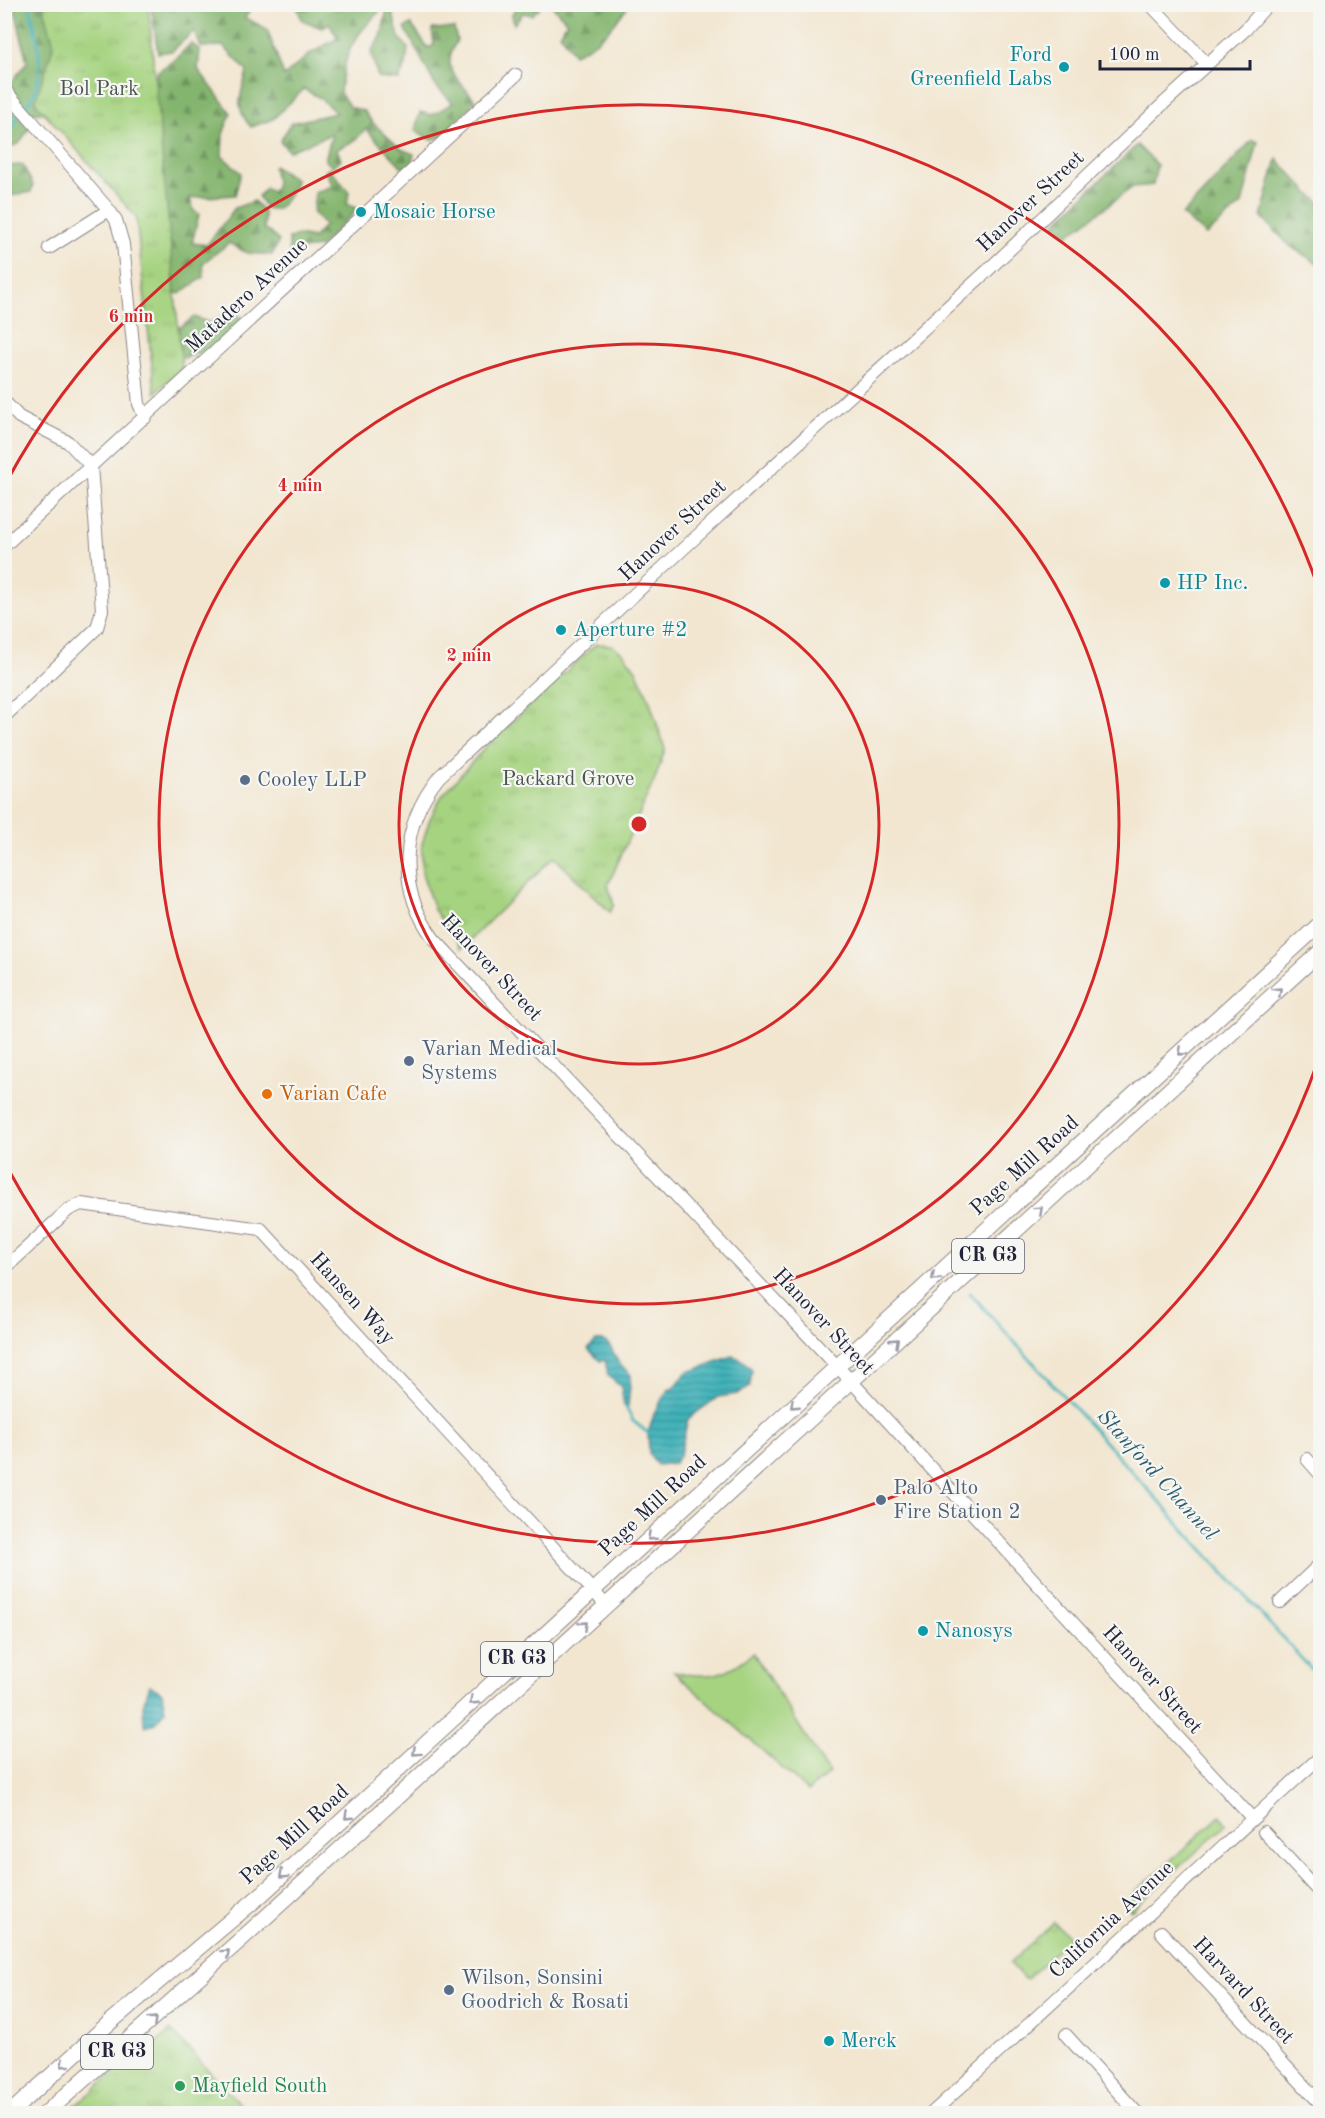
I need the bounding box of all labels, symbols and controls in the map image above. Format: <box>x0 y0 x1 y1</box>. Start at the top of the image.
scale bar <box>1100 33 1250 71</box>
place label: Ford Greenfield Labs <box>910 45 1052 90</box>
text: 100 m <box>1109 46 1160 64</box>
marker: Ford Greenfield Labs <box>1057 60 1071 74</box>
park label: Bol Park <box>59 79 139 100</box>
street label: Hanover Street <box>973 147 1089 257</box>
place label: Mosaic Horse <box>373 202 496 223</box>
marker: Mosaic Horse <box>354 205 368 219</box>
street label: Matadero Avenue <box>182 234 312 358</box>
text: 6 min <box>108 308 154 326</box>
street label: Hanover Street <box>615 476 731 586</box>
text: 4 min <box>277 477 323 495</box>
place label: HP Inc. <box>1177 573 1248 594</box>
marker: HP Inc. <box>1158 576 1172 590</box>
place label: Aperture #2 <box>573 620 687 641</box>
marker: Aperture #2 <box>554 623 568 637</box>
text: 2 min <box>446 647 492 665</box>
park label: Packard Grove <box>502 769 634 790</box>
place label: Cooley LLP <box>257 770 367 791</box>
marker: Cooley LLP <box>238 773 252 787</box>
centre of rings <box>629 814 649 834</box>
street label: Hanover Street <box>436 910 546 1026</box>
one-way arrow <box>1271 988 1282 999</box>
place label: Varian Medical Systems <box>421 1039 557 1084</box>
one-way arrow <box>1178 1045 1189 1056</box>
marker: Varian Medical Systems <box>402 1054 416 1068</box>
place label: Varian Cafe <box>279 1084 387 1105</box>
marker: Varian Cafe <box>260 1087 274 1101</box>
street label: Page Mill Road <box>967 1112 1083 1220</box>
one-way arrow <box>1032 1206 1043 1217</box>
road number: CR G3 <box>952 1239 1024 1273</box>
street label: Hansen Way <box>305 1249 399 1349</box>
street label: Hanover Street <box>768 1264 878 1380</box>
one-way arrow <box>931 1270 942 1281</box>
one-way arrow <box>889 1338 899 1349</box>
one-way arrow <box>790 1398 801 1409</box>
water label: Stanford Channel <box>1093 1405 1222 1545</box>
street label: Page Mill Road <box>595 1451 711 1561</box>
place label: Palo Alto Fire Station 2 <box>893 1478 1021 1523</box>
marker: Palo Alto Fire Station 2 <box>874 1493 888 1507</box>
one-way arrow <box>647 1530 657 1541</box>
one-way arrow <box>578 1621 588 1632</box>
place label: Nanosys <box>935 1621 1013 1642</box>
street label: Hanover Street <box>1098 1622 1206 1738</box>
marker: Nanosys <box>916 1624 930 1638</box>
road number: CR G3 <box>481 1642 553 1676</box>
one-way arrow <box>469 1694 480 1705</box>
one-way arrow <box>413 1745 423 1756</box>
street label: Page Mill Road <box>237 1781 353 1889</box>
one-way arrow <box>344 1808 355 1819</box>
street label: California Avenue <box>1046 1857 1178 1983</box>
one-way arrow <box>279 1868 290 1879</box>
street label: Harvard Street <box>1188 1934 1298 2048</box>
one-way arrow <box>219 1949 230 1960</box>
place label: Wilson, Sonsini Goodrich & Rosati <box>461 1968 629 2013</box>
marker: Wilson, Sonsini Goodrich & Rosati <box>442 1983 456 1997</box>
one-way arrow <box>146 2016 156 2027</box>
place label: Merck <box>841 2031 897 2052</box>
marker: Merck <box>822 2034 836 2048</box>
road number: CR G3 <box>81 2035 153 2069</box>
one-way arrow <box>60 2057 71 2068</box>
place label: Mayfield South <box>192 2076 328 2097</box>
marker: Mayfield South <box>173 2079 187 2093</box>

